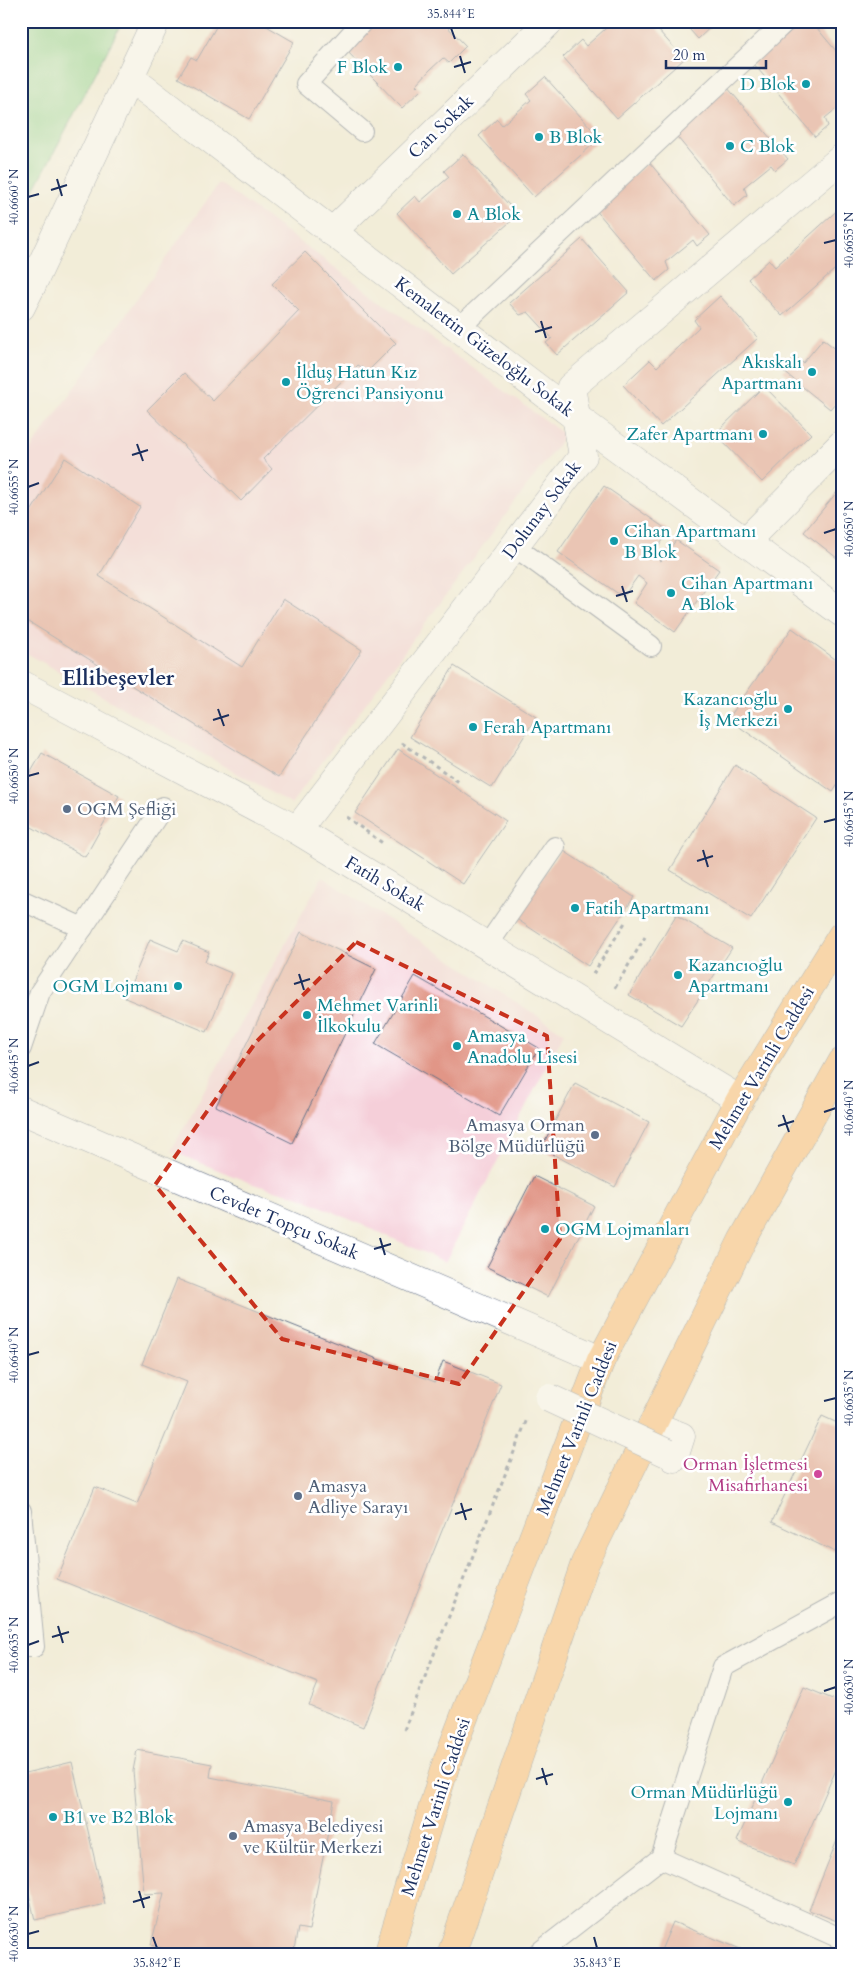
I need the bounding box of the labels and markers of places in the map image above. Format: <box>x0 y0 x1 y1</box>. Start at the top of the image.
place label: F Blok <box>337 55 388 80</box>
marker: F Blok <box>392 61 404 73</box>
place label: D Blok <box>740 72 796 97</box>
marker: D Blok <box>800 78 812 90</box>
place label: B Blok <box>549 125 603 150</box>
marker: B Blok <box>533 131 545 143</box>
place label: C Blok <box>740 134 795 159</box>
marker: C Blok <box>724 140 736 152</box>
place label: A Blok <box>467 202 521 227</box>
marker: A Blok <box>451 208 463 220</box>
place label: Akıskalı Apartmanı <box>721 350 802 396</box>
place label: İlduş Hatun Kız Öğrenci Pansiyonu <box>296 360 444 406</box>
marker: Akıskalı Apartmanı <box>806 366 818 378</box>
marker: İlduş Hatun Kız Öğrenci Pansiyonu <box>280 376 292 388</box>
place label: Zafer Apartmanı <box>627 422 753 447</box>
marker: Zafer Apartmanı <box>757 428 769 440</box>
place label: Cihan Apartmanı B Blok <box>624 519 756 565</box>
marker: Cihan Apartmanı B Blok <box>608 535 620 547</box>
place label: Cihan Apartmanı A Blok <box>681 571 813 617</box>
marker: Cihan Apartmanı A Blok <box>665 587 677 599</box>
place label: Kazancıoğlu İş Merkezi <box>683 687 778 733</box>
marker: Kazancıoğlu İş Merkezi <box>782 703 794 715</box>
place label: Ferah Apartmanı <box>483 715 611 740</box>
marker: Ferah Apartmanı <box>467 721 479 733</box>
place label: OGM Şefliği <box>77 797 176 822</box>
marker: OGM Şefliği <box>61 803 73 815</box>
place label: Fatih Apartmanı <box>585 896 709 921</box>
marker: Fatih Apartmanı <box>569 902 581 914</box>
place label: Kazancıoğlu Apartmanı <box>688 953 783 999</box>
marker: Kazancıoğlu Apartmanı <box>672 969 684 981</box>
place label: OGM Lojmanı <box>52 974 168 999</box>
marker: OGM Lojmanı <box>172 980 184 992</box>
place label: Mehmet Varinli İlkokulu <box>317 993 438 1039</box>
marker: Mehmet Varinli İlkokulu <box>301 1009 313 1021</box>
place label: Amasya Anadolu Lisesi <box>467 1024 578 1070</box>
marker: Amasya Anadolu Lisesi <box>451 1040 463 1052</box>
place label: Amasya Orman Bölge Müdürlüğü <box>448 1113 586 1159</box>
marker: Amasya Orman Bölge Müdürlüğü <box>589 1129 601 1141</box>
place label: OGM Lojmanları <box>555 1217 690 1242</box>
marker: OGM Lojmanları <box>539 1223 551 1235</box>
place label: Orman İşletmesi Misafirhanesi <box>683 1452 808 1498</box>
marker: Orman İşletmesi Misafirhanesi <box>812 1468 824 1480</box>
place label: Amasya Adliye Sarayı <box>308 1474 408 1520</box>
marker: Amasya Adliye Sarayı <box>292 1490 304 1502</box>
place label: Orman Müdürlüğü Lojmanı <box>631 1780 778 1826</box>
marker: Orman Müdürlüğü Lojmanı <box>782 1796 794 1808</box>
place label: B1 ve B2 Blok <box>63 1805 174 1830</box>
marker: B1 ve B2 Blok <box>47 1811 59 1823</box>
place label: Amasya Belediyesi ve Kültür Merkezi <box>243 1814 384 1860</box>
marker: Amasya Belediyesi ve Kültür Merkezi <box>227 1830 239 1842</box>

